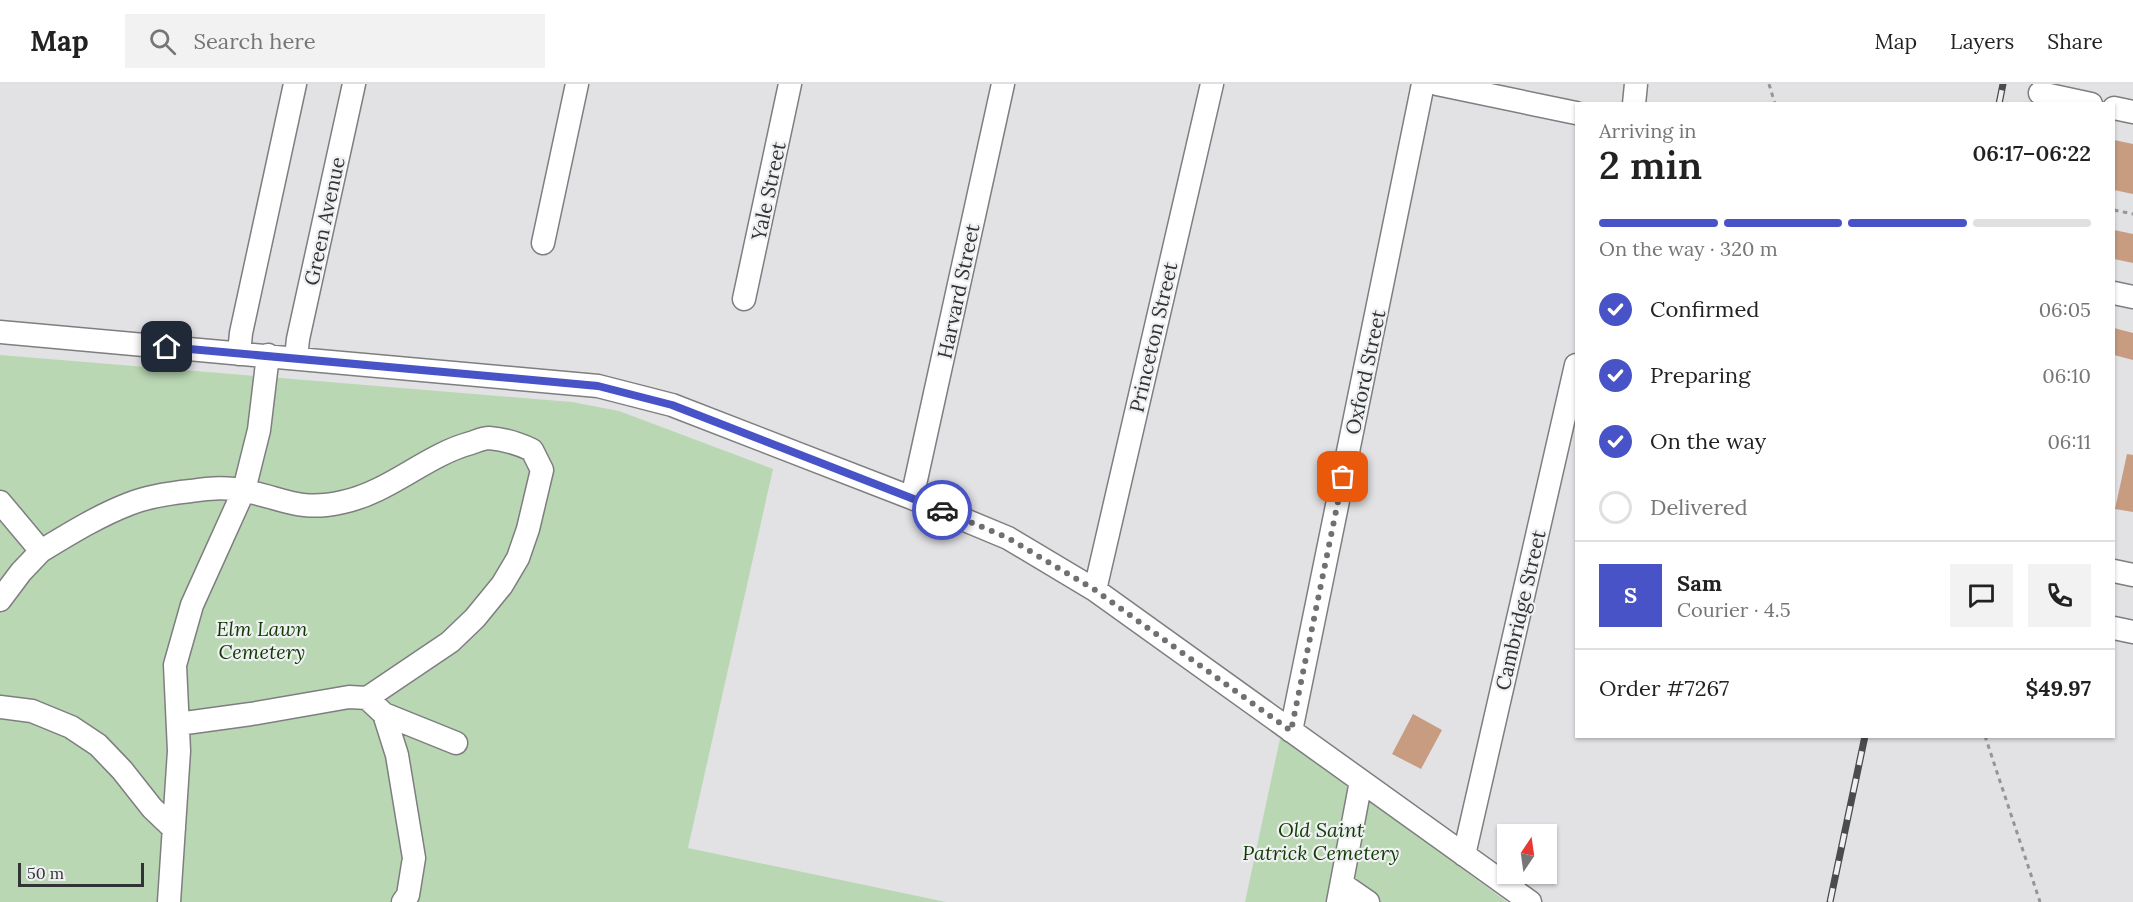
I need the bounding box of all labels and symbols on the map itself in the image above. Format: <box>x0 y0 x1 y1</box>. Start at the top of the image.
street label: Yale Street <box>745 139 791 244</box>
street label: Green Avenue <box>298 154 350 287</box>
street label: Harvard Street <box>932 221 985 361</box>
street label: Princeton Street <box>1124 259 1182 415</box>
street label: Oxford Street <box>1340 307 1390 437</box>
pin <box>141 321 192 372</box>
pin <box>1317 451 1368 502</box>
courier <box>912 480 972 540</box>
street label: Cambridge Street <box>1489 527 1551 693</box>
park label: Elm Lawn Cemetery <box>216 616 309 664</box>
park label: Old Saint Patrick Cemetery <box>1242 817 1400 865</box>
north arrow <box>1497 824 1557 884</box>
scale bar <box>18 860 144 888</box>

